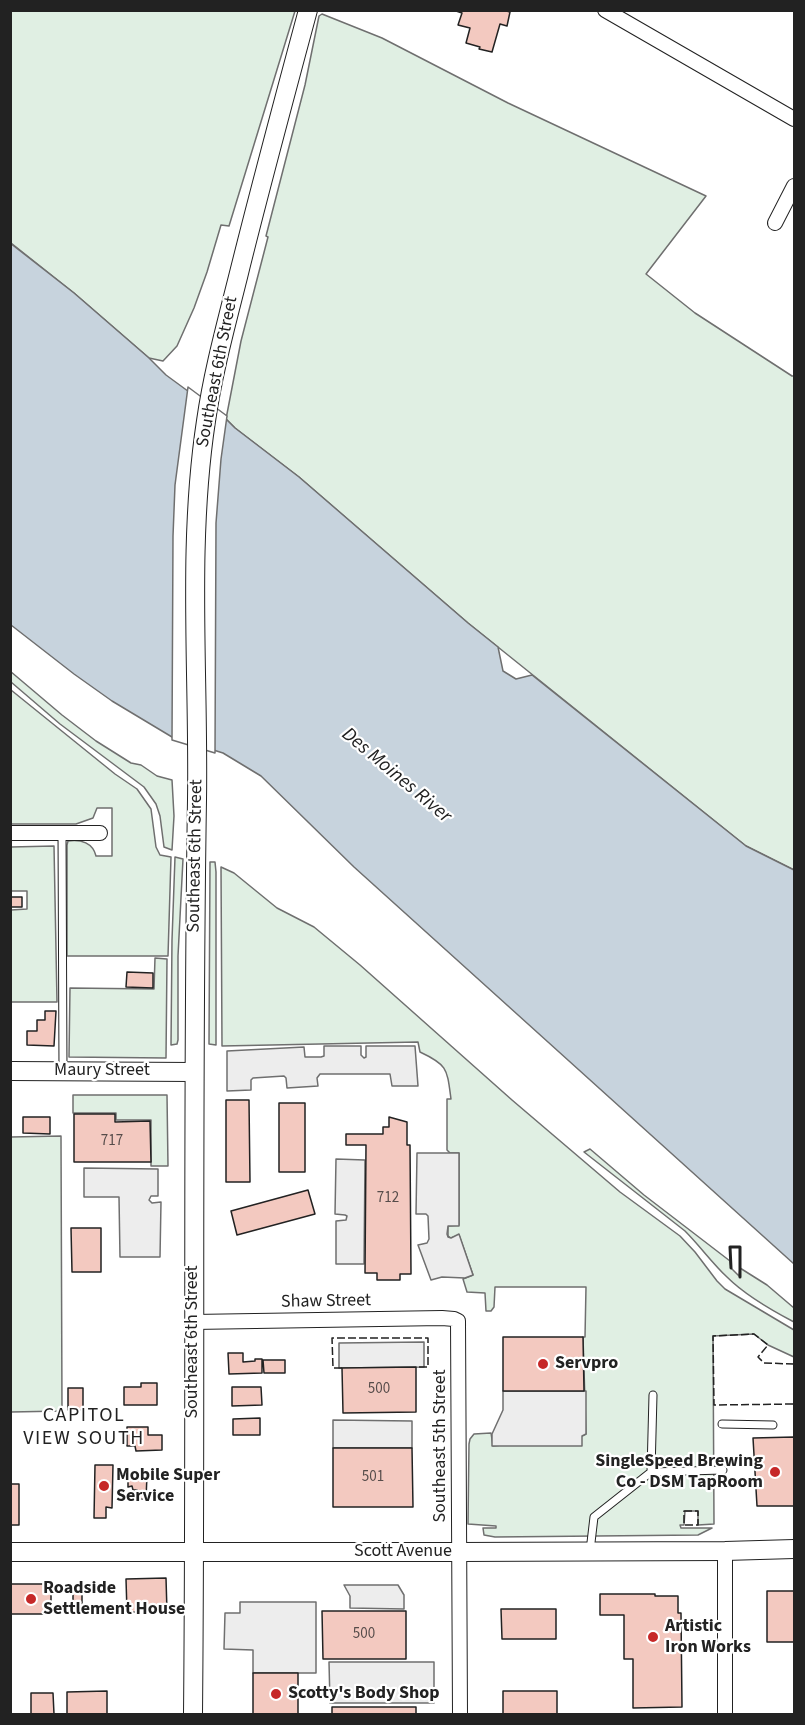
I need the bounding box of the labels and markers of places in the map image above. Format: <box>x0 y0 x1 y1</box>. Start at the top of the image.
place label: Servpro <box>555 1353 618 1375</box>
marker: Servpro <box>536 1357 550 1371</box>
place label: SingleSpeed Brewing Co - DSM TapRoom <box>595 1451 763 1494</box>
place label: Mobile Super Service <box>116 1465 220 1508</box>
marker: SingleSpeed Brewing Co - DSM TapRoom <box>768 1465 782 1479</box>
marker: Mobile Super Service <box>97 1479 111 1493</box>
place label: Roadside Settlement House <box>43 1578 185 1620</box>
marker: Roadside Settlement House <box>24 1592 38 1606</box>
place label: Artistic Iron Works <box>665 1616 751 1658</box>
marker: Artistic Iron Works <box>646 1630 660 1644</box>
place label: Scotty's Body Shop <box>288 1683 440 1705</box>
marker: Scotty's Body Shop <box>269 1687 283 1701</box>

